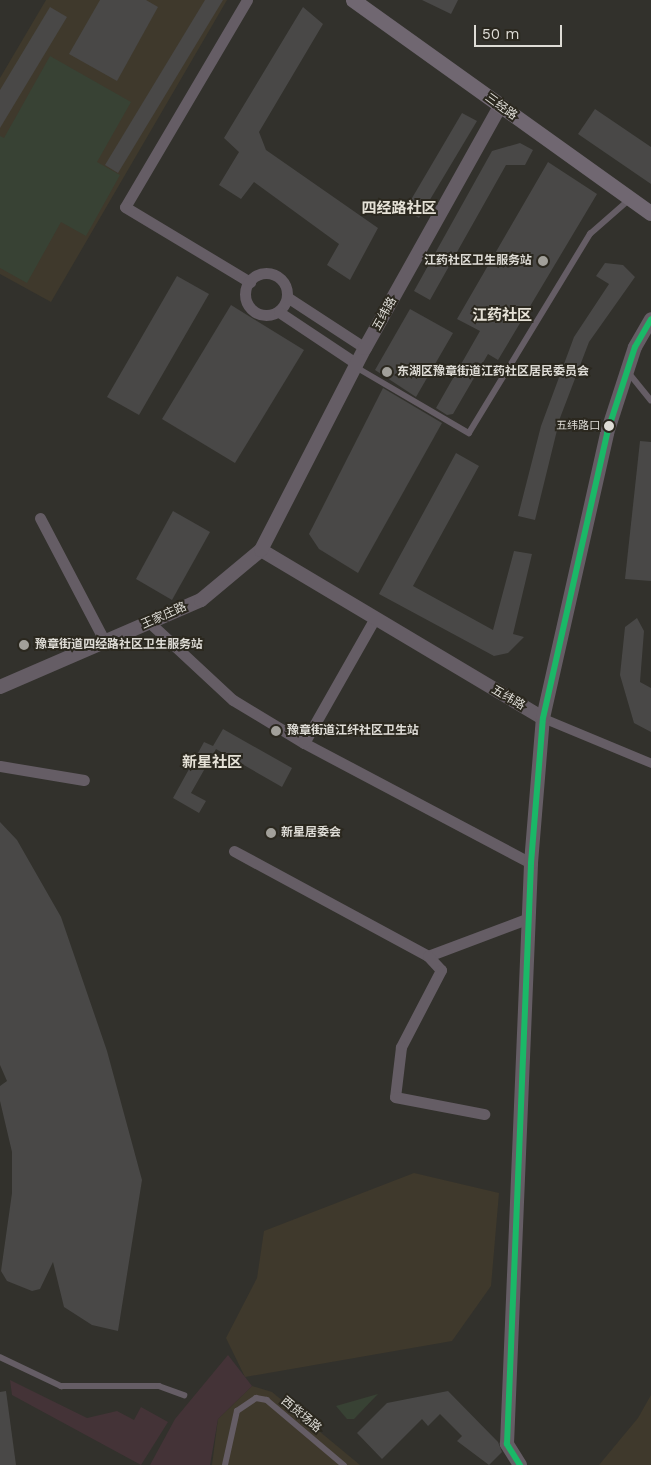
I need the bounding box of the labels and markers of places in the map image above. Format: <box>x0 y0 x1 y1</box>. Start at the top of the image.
place label: 江药社区卫生服务站 <box>424 254 532 268</box>
marker: 江药社区卫生服务站 <box>536 254 550 268</box>
place label: 东湖区豫章街道江药社区居民委员会 <box>397 365 589 379</box>
marker: 东湖区豫章街道江药社区居民委员会 <box>381 366 393 378</box>
place label: 五纬路口 <box>556 419 600 433</box>
marker: 五纬路口 <box>604 421 614 431</box>
marker: 豫章街道四经路社区卫生服务站 <box>17 638 31 652</box>
place label: 豫章街道四经路社区卫生服务站 <box>35 638 203 652</box>
marker: 豫章街道江纤社区卫生站 <box>269 724 283 738</box>
place label: 豫章街道江纤社区卫生站 <box>287 724 419 738</box>
place label: 新星居委会 <box>281 826 341 840</box>
marker: 新星居委会 <box>265 827 277 839</box>

